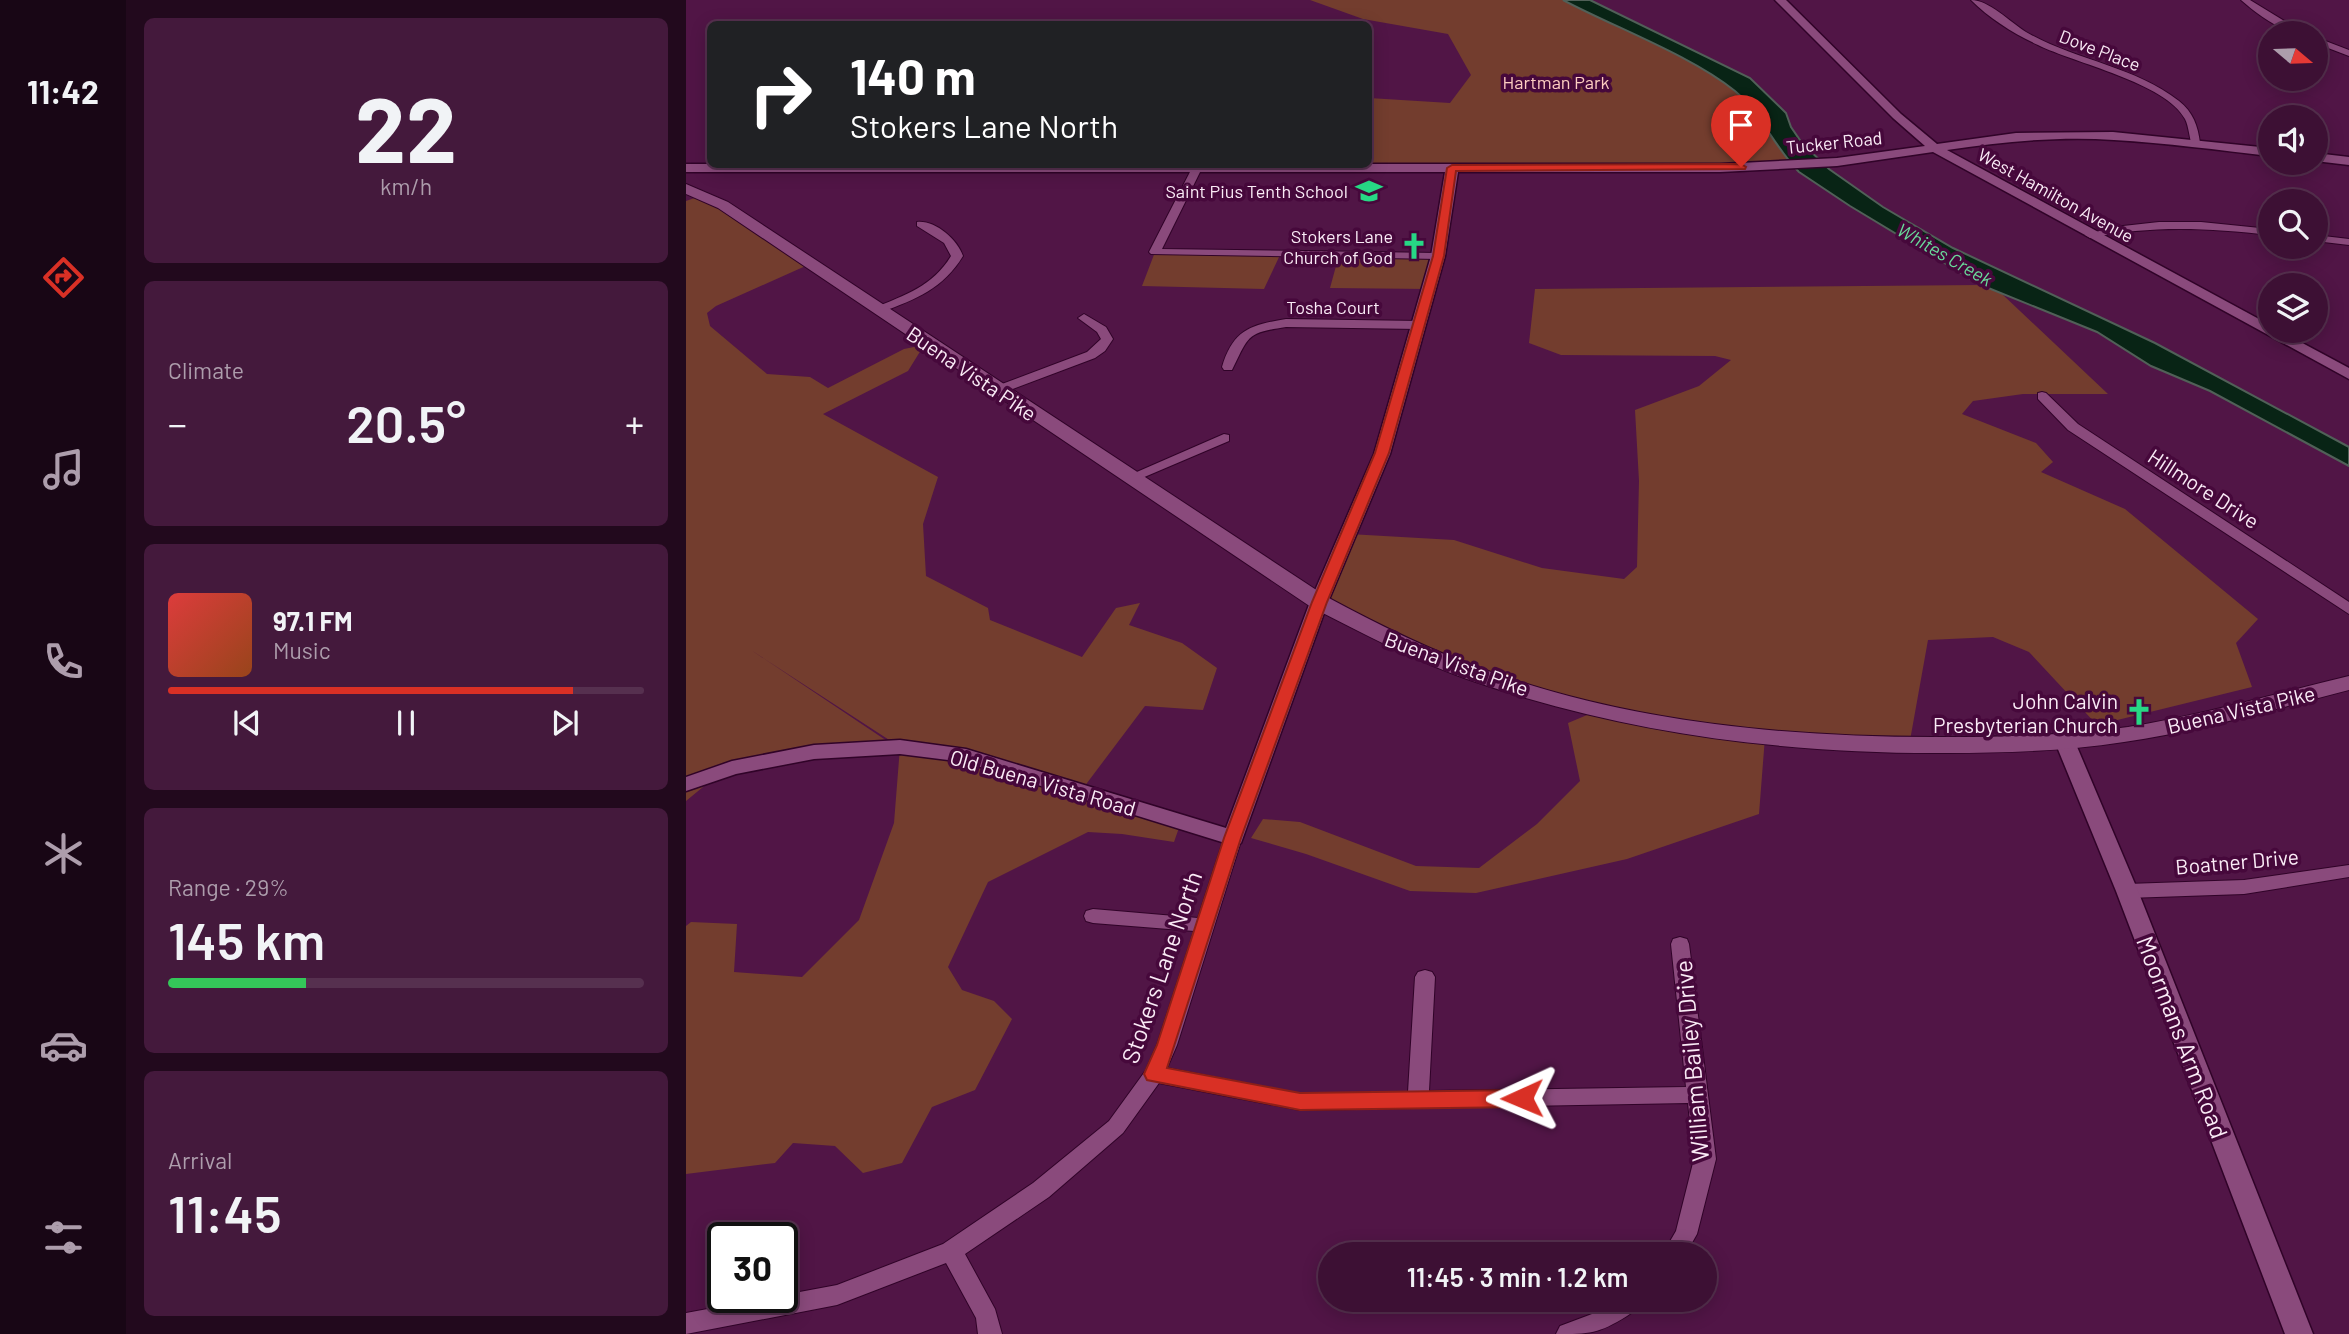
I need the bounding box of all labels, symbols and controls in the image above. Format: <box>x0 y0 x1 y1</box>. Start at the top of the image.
north arrow <box>2258 21 2328 91</box>
map controls <box>2258 21 2328 343</box>
street label: Dove Place <box>2056 25 2144 75</box>
text: 140 m <box>850 46 976 105</box>
icon: right <box>735 49 826 140</box>
park label: Hartman Park <box>1502 71 1610 93</box>
text: 11:42 <box>27 72 99 110</box>
text: 22 <box>355 72 457 181</box>
pin <box>1711 95 1771 167</box>
button: sound <box>2258 105 2328 175</box>
text: Stokers Lane North <box>850 106 1118 144</box>
icon: arrive <box>1722 106 1760 144</box>
street label: Tucker Road <box>1785 126 1883 158</box>
street label: West Hamilton Avenue <box>1974 143 2138 247</box>
text: km/h <box>380 172 432 200</box>
school or university icon: Saint Pius Tenth School <box>1354 176 1384 206</box>
place label: Saint Pius Tenth School <box>1165 180 1348 202</box>
button: search <box>2258 189 2328 259</box>
water label: Whites Creek <box>1893 218 1997 291</box>
place label: Stokers Lane Church of God <box>1283 225 1393 268</box>
church icon: Stokers Lane Church of God <box>1399 231 1429 261</box>
icon: directions <box>39 253 88 302</box>
button: layers <box>2258 273 2328 343</box>
street label: Tosha Court <box>1286 296 1380 318</box>
street label: Buena Vista Pike <box>902 320 1042 426</box>
text: Climate <box>168 356 244 384</box>
text: 20.5° <box>346 391 466 453</box>
text: − <box>168 400 187 446</box>
text: + <box>625 400 644 446</box>
street label: Hillmore Drive <box>2144 443 2264 533</box>
icon: music <box>39 445 88 494</box>
text: 97.1 FM <box>273 605 353 636</box>
street label: Buena Vista Pike <box>1382 625 1532 701</box>
text: Music <box>273 636 331 664</box>
icon: phone <box>39 637 88 686</box>
street label: Buena Vista Pike <box>2165 680 2317 738</box>
place label: John Calvin Presbyterian Church <box>1933 688 2118 737</box>
church icon: John Calvin Presbyterian Church <box>2124 697 2154 727</box>
icon: previous <box>228 704 266 742</box>
icon: pause <box>387 704 425 742</box>
icon: next <box>546 704 584 742</box>
street label: Old Buena Vista Road <box>947 744 1139 820</box>
icon: climate <box>39 829 88 878</box>
street label: Boatner Drive <box>2174 843 2300 879</box>
street label: Stokers Lane North <box>1115 867 1207 1067</box>
text: Range · 29% <box>168 873 289 901</box>
text: 145 km <box>168 908 325 970</box>
street label: Moormans Arm Road <box>2131 932 2235 1142</box>
street label: William Bailey Drive <box>1668 959 1714 1163</box>
icon: car <box>39 1021 88 1070</box>
position arrow <box>1485 1061 1559 1135</box>
text: Arrival <box>168 1146 232 1174</box>
text: 11:45 <box>168 1181 281 1243</box>
icon: filters <box>39 1213 88 1262</box>
speed limit sign: 30 <box>707 1222 798 1313</box>
text: 11:45 · 3 min · 1.2 km <box>1407 1261 1628 1292</box>

